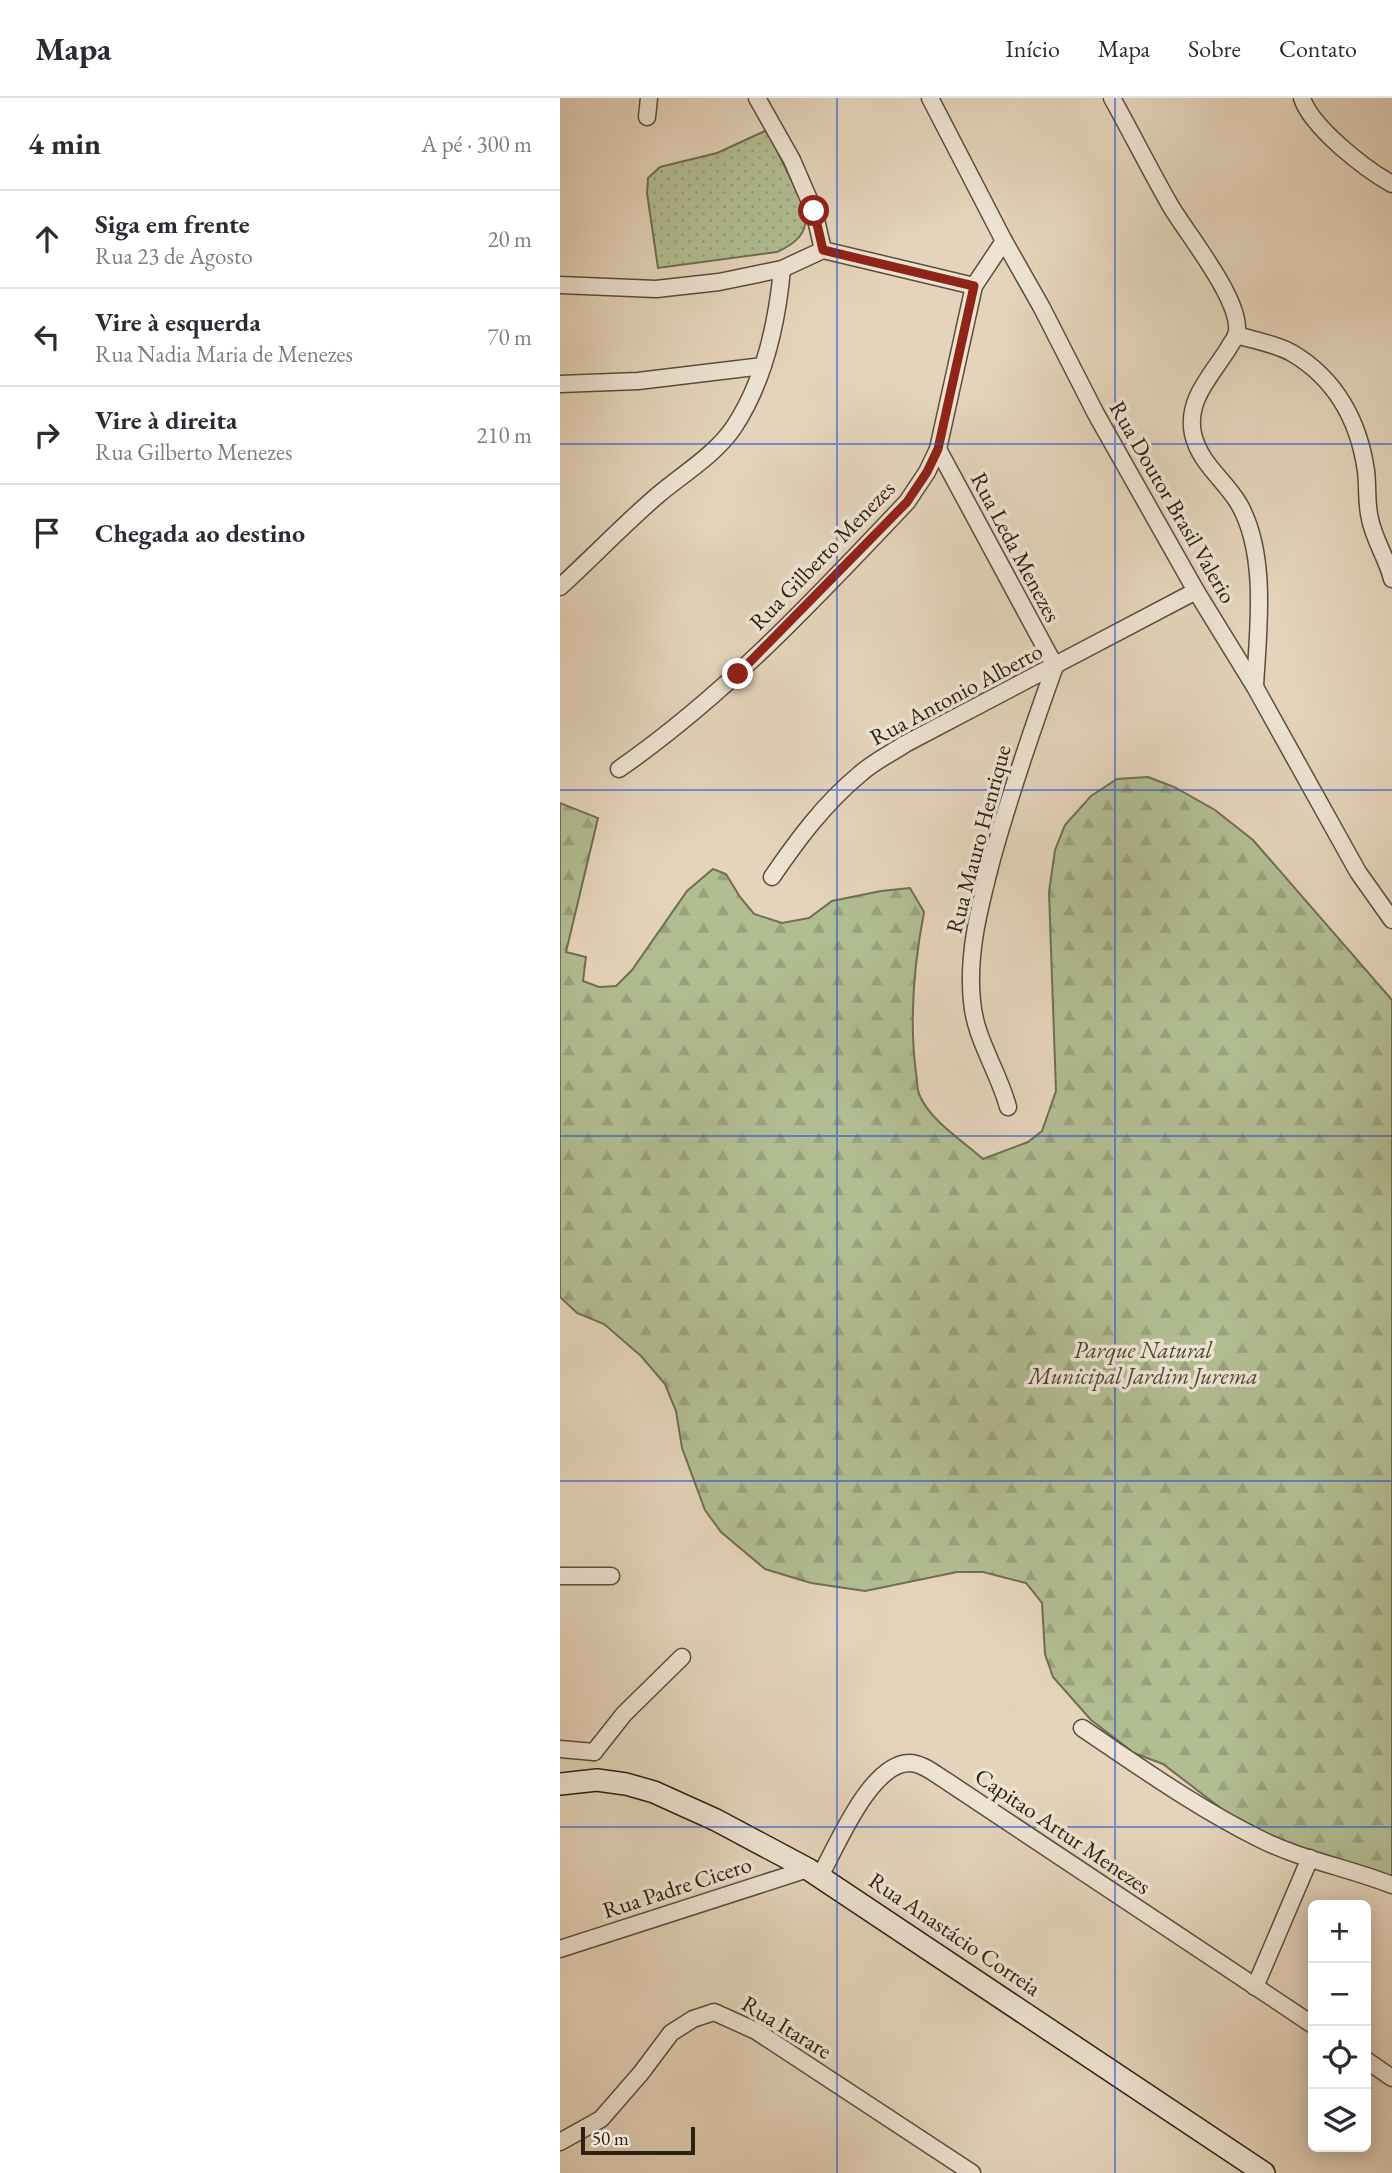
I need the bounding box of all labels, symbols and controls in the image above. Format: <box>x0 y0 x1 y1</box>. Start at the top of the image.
text: Mapa <box>35 27 112 70</box>
text: Início <box>1006 33 1060 64</box>
text: Mapa <box>1098 33 1150 64</box>
text: Sobre <box>1188 33 1241 64</box>
text: Contato <box>1279 33 1357 64</box>
text: 4 min <box>28 124 101 163</box>
text: A pé · 300 m <box>421 129 532 159</box>
route start <box>798 195 829 226</box>
text: Siga em frente <box>95 207 250 241</box>
icon: ahead <box>28 220 66 258</box>
text: 20 m <box>487 224 532 254</box>
text: Rua 23 de Agosto <box>95 241 253 271</box>
text: Vire à esquerda <box>95 305 261 339</box>
icon: left <box>28 318 66 356</box>
text: 70 m <box>487 322 532 352</box>
text: Rua Nadia Maria de Menezes <box>95 339 353 369</box>
street label: Rua Doutor Brasil Valerio <box>1103 395 1243 609</box>
text: Vire à direita <box>95 403 237 437</box>
icon: right <box>28 416 66 454</box>
text: 210 m <box>476 420 532 450</box>
text: Rua Gilberto Menezes <box>95 437 292 467</box>
street label: Rua Leda Menezes <box>964 467 1068 627</box>
street label: Rua Gilberto Menezes <box>743 474 901 636</box>
icon: arrive <box>28 514 66 552</box>
text: Chegada ao destino <box>95 516 305 550</box>
street label: Rua Antonio Alberto <box>865 636 1047 752</box>
route end <box>722 658 753 689</box>
street label: Rua Mauro Henrique <box>938 742 1018 936</box>
park label: Parque Natural Municipal Jardim Jurema <box>1026 1335 1258 1391</box>
street label: Capitao Artur Menezes <box>969 1761 1157 1901</box>
street label: Rua Padre Cicero <box>599 1849 755 1925</box>
street label: Rua Anastácio Correia <box>863 1865 1047 2003</box>
map controls <box>1308 1900 1371 2152</box>
button: + <box>1308 1900 1371 1963</box>
button: − <box>1308 1963 1371 2026</box>
street label: Rua Itarare <box>736 1988 838 2066</box>
button: locate <box>1308 2026 1371 2089</box>
button: layers <box>1308 2089 1371 2152</box>
scale bar <box>581 2124 695 2156</box>
text: 50 m <box>592 2126 629 2151</box>

